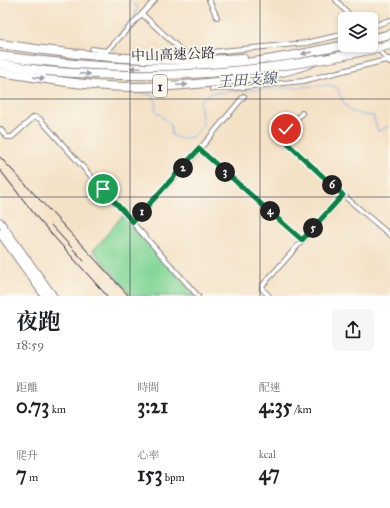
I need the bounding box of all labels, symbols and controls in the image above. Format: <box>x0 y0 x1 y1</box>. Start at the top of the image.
map controls <box>338 12 378 52</box>
button: layers <box>338 12 378 52</box>
street label: 中山高速公路 <box>131 45 215 64</box>
one-way arrow <box>301 50 313 56</box>
one-way arrow <box>130 65 142 72</box>
water label: 王田支線 <box>216 69 280 91</box>
one-way arrow <box>79 70 91 77</box>
one-way arrow <box>32 75 45 81</box>
road number: 1 <box>153 75 167 97</box>
one-way arrow <box>176 82 188 89</box>
pin <box>269 112 303 146</box>
icon: check <box>275 118 297 140</box>
pin: 2 <box>173 158 193 178</box>
text: 2 <box>180 161 186 174</box>
pin: 3 <box>215 162 235 182</box>
text: 3 <box>223 165 227 178</box>
pin <box>86 172 120 206</box>
pin: 6 <box>322 175 342 195</box>
icon: arrive <box>92 178 114 200</box>
text: 6 <box>329 178 335 191</box>
pin: 4 <box>260 201 280 221</box>
pin: 1 <box>132 202 152 222</box>
text: 4 <box>267 204 273 217</box>
text: 1 <box>140 205 144 218</box>
pin: 5 <box>303 218 323 238</box>
text: 5 <box>310 221 316 234</box>
text: 夜跑 <box>16 308 60 335</box>
button: share <box>332 309 374 351</box>
text: 18:59 <box>16 337 44 353</box>
text: 距離 <box>16 381 38 394</box>
text: 時間 <box>137 381 159 394</box>
text: 配速 <box>259 381 281 394</box>
text: 0.73 <box>16 394 49 418</box>
text: 3:21 <box>137 394 168 418</box>
text: 4:35 <box>259 394 292 418</box>
text: km <box>49 403 66 416</box>
text: /km <box>292 403 312 416</box>
text: kcal <box>259 448 276 461</box>
text: 爬升 <box>16 449 38 462</box>
text: 心率 <box>137 449 159 462</box>
text: 47 <box>259 461 280 485</box>
text: 7 <box>16 462 27 486</box>
text: 153 <box>137 462 162 486</box>
text: m <box>27 471 38 484</box>
text: bpm <box>162 471 185 484</box>

